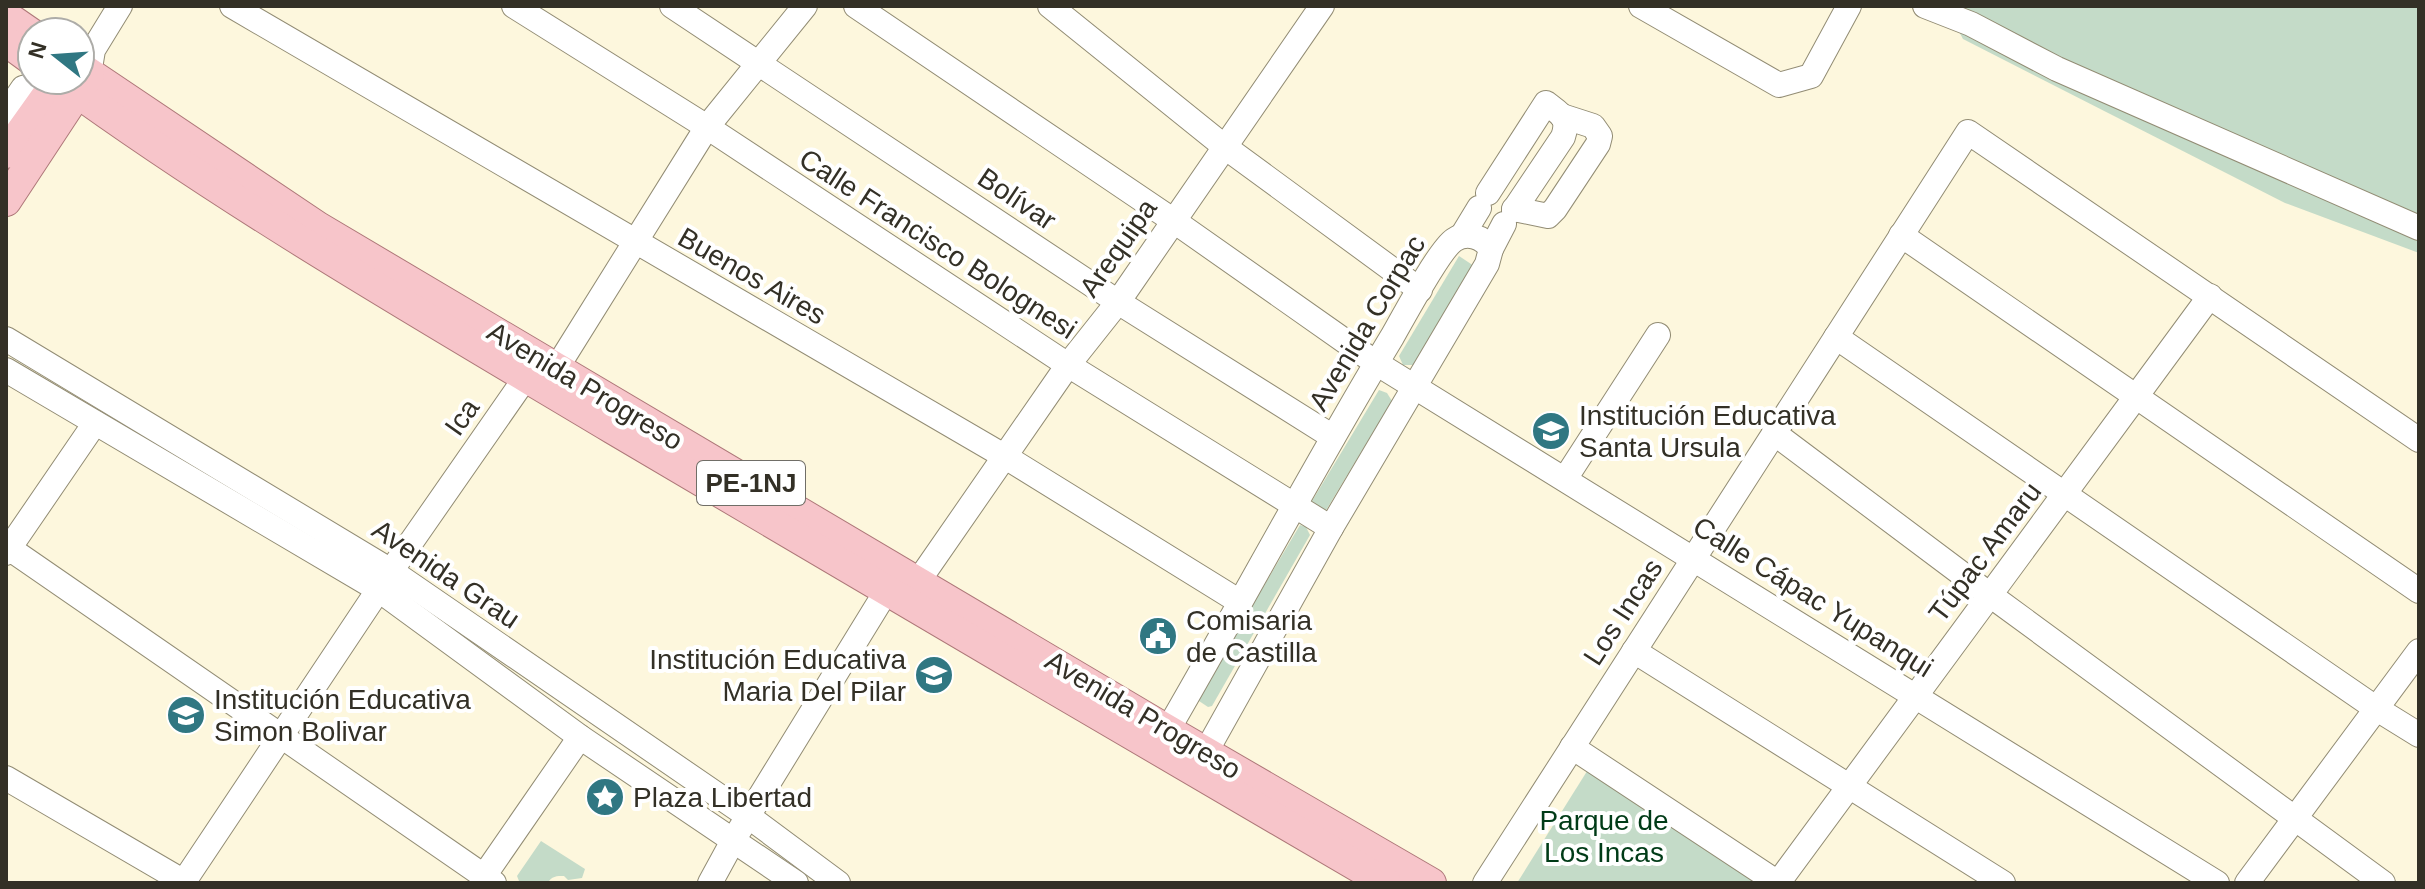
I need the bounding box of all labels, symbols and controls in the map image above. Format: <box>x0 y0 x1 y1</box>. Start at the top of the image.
north arrow <box>16 16 96 96</box>
text: N <box>23 39 52 62</box>
street label: Calle Francisco Bolognesi <box>794 143 1082 345</box>
street label: Bolívar <box>972 162 1062 236</box>
street label: Arequipa <box>1073 193 1163 303</box>
street label: Buenos Aires <box>673 221 831 331</box>
street label: Avenida Corpac <box>1303 230 1431 416</box>
street label: Avenida Progreso <box>482 316 688 456</box>
street label: Ica <box>439 392 486 441</box>
place label: Institución Educativa Santa Ursula <box>1579 400 1836 463</box>
school or university icon: Institución Educativa Santa Ursula <box>1530 410 1572 452</box>
road number: PE-1NJ <box>697 461 805 505</box>
street label: Túpac Amaru <box>1923 476 2047 628</box>
street label: Calle Cápac Yupanqui <box>1688 511 1938 683</box>
street label: Avenida Grau <box>367 513 525 635</box>
street label: Los Incas <box>1577 553 1669 671</box>
place label: Comisaria de Castilla <box>1186 605 1317 668</box>
public building icon: Comisaria de Castilla <box>1137 615 1179 657</box>
place label: Institución Educativa Maria Del Pilar <box>649 644 906 707</box>
street label: Avenida Progreso <box>1040 645 1246 785</box>
school or university icon: Institución Educativa Maria Del Pilar <box>913 654 955 696</box>
place label: Institución Educativa Simon Bolivar <box>214 684 471 747</box>
school or university icon: Institución Educativa Simon Bolivar <box>165 694 207 736</box>
place icon: Plaza Libertad <box>584 776 626 818</box>
place label: Plaza Libertad <box>633 782 812 813</box>
park label: Parque de Los Incas <box>1539 805 1669 868</box>

